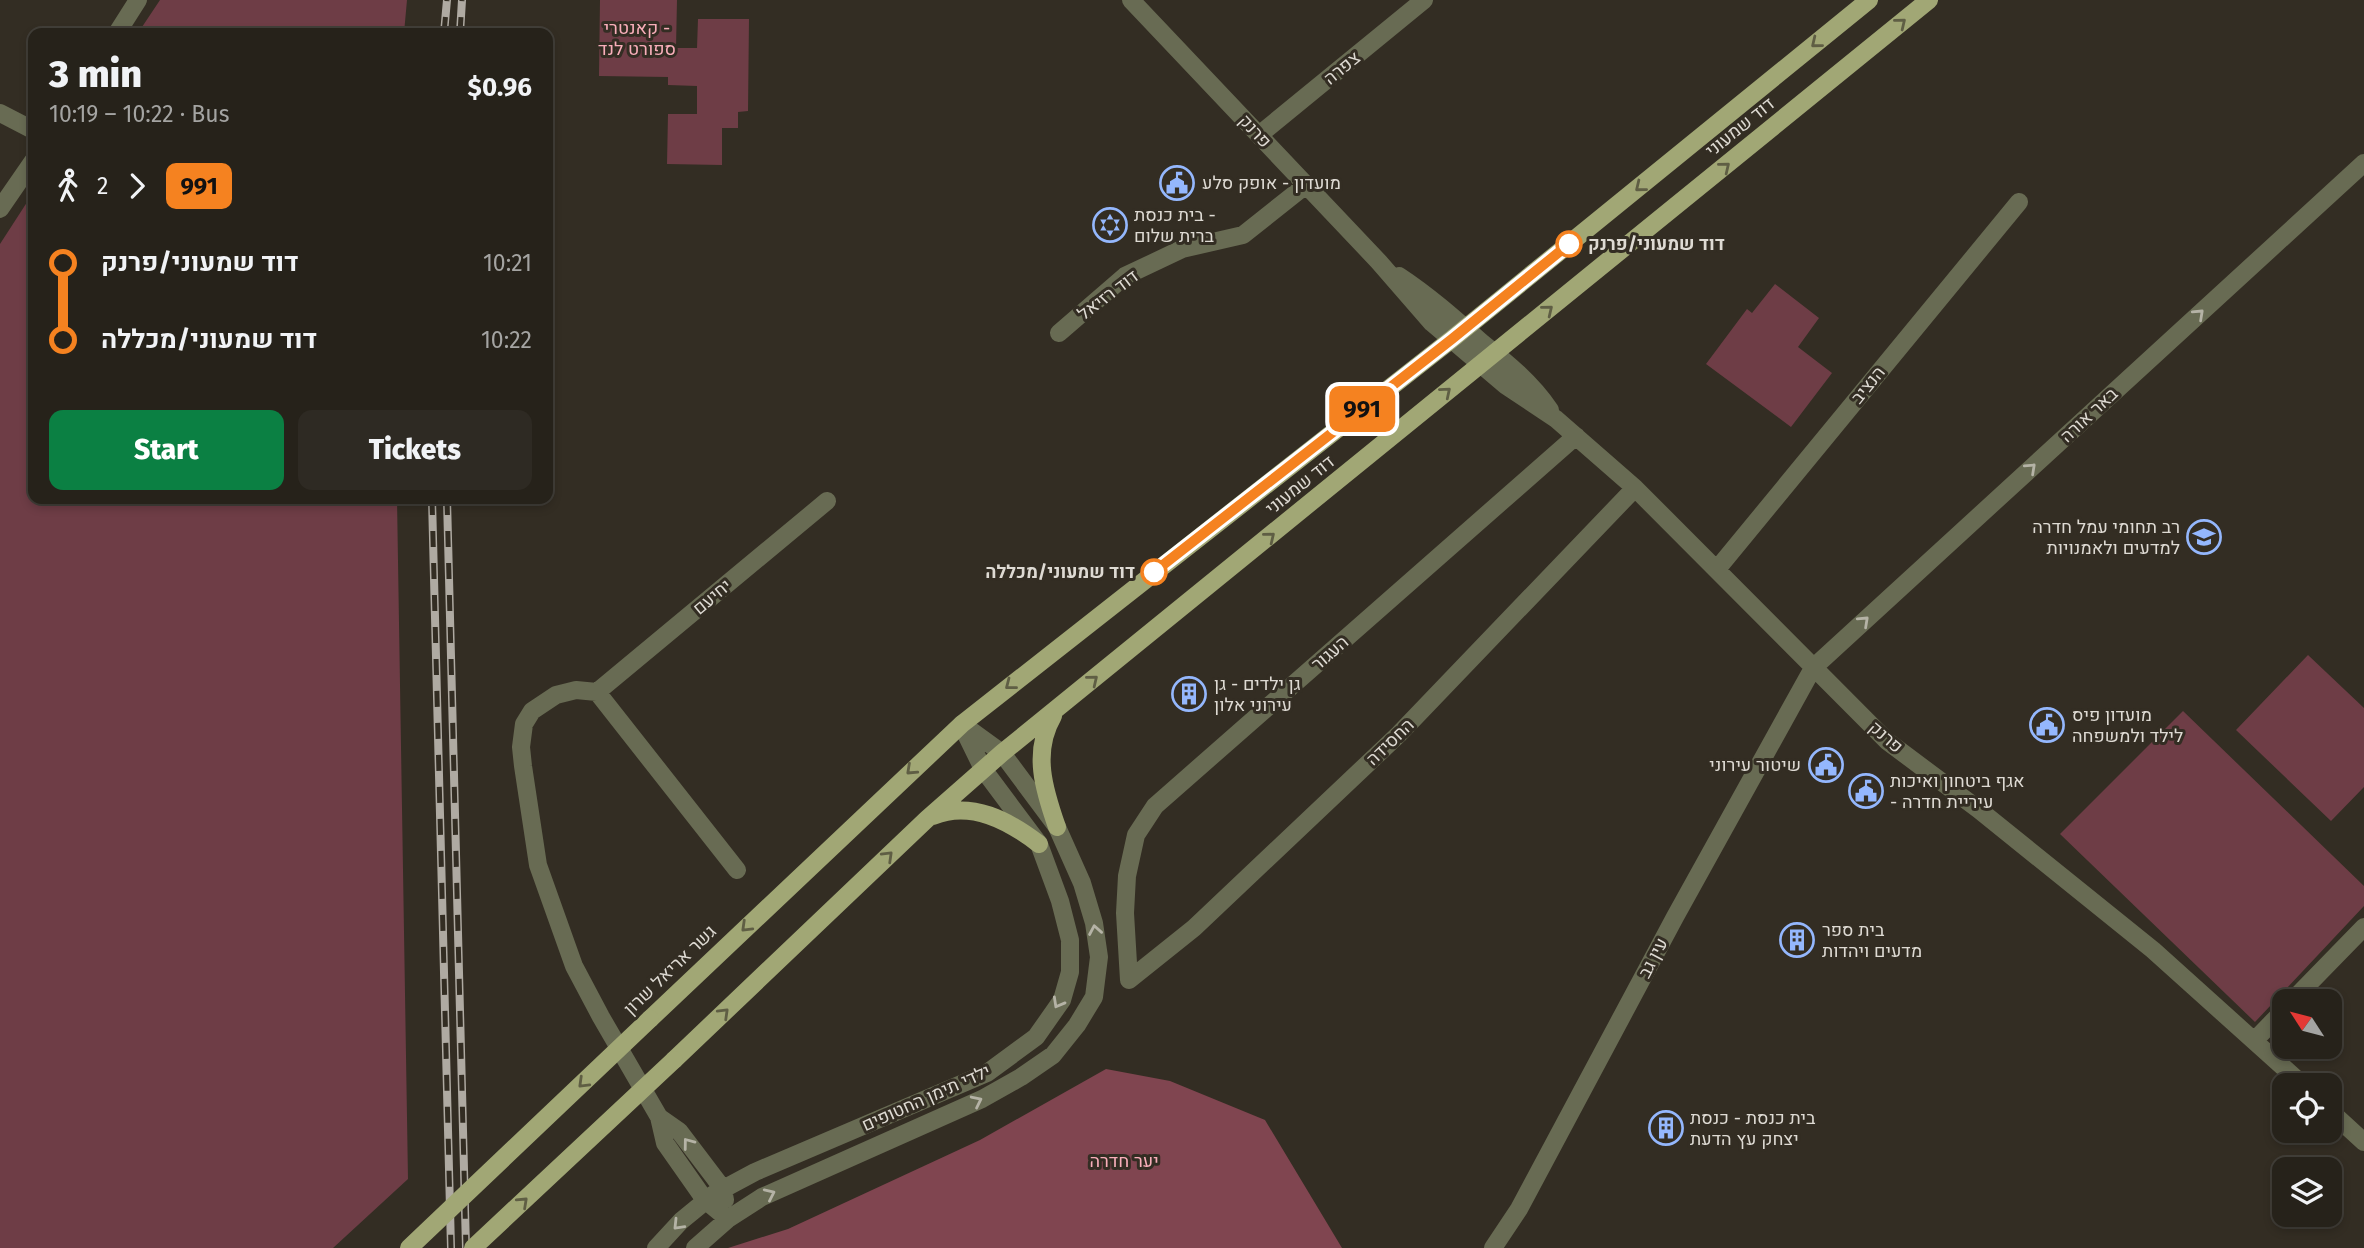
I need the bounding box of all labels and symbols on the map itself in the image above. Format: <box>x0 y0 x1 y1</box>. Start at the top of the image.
park label: קאנטרי - ספורט לנד <box>598 17 676 60</box>
one-way arrow <box>1892 19 1905 31</box>
one-way arrow <box>1812 35 1825 47</box>
street label: צפרה <box>1319 47 1365 89</box>
street label: דוד שמעוני <box>1701 93 1779 161</box>
street label: פרנק <box>1234 110 1276 152</box>
one-way arrow <box>1717 162 1729 175</box>
public building icon: מועדון - אופק סלע <box>1158 164 1196 202</box>
place label: מועדון - אופק סלע <box>1202 172 1341 194</box>
one-way arrow <box>1635 178 1647 191</box>
place label: בית כנסת - ברית שלום <box>1134 204 1216 247</box>
synagogue icon: בית כנסת - ברית שלום <box>1091 206 1129 244</box>
marker: דוד שמעוני/פרנק <box>1556 231 1582 257</box>
place label: דוד שמעוני/פרנק <box>1588 233 1725 255</box>
street label: דוד רזיאל <box>1073 265 1143 325</box>
one-way arrow <box>1541 306 1553 319</box>
one-way arrow <box>2191 310 2204 322</box>
street label: הנציב <box>1846 362 1890 408</box>
street label: באר אורה <box>2056 382 2123 447</box>
line badge: 991 <box>1322 386 1402 432</box>
one-way arrow <box>1438 388 1451 400</box>
street label: דוד שמעוני <box>1261 451 1339 519</box>
one-way arrow <box>2023 463 2036 476</box>
place label: רב תחומי עמל חדרה למדעים ולאמנויות <box>2032 516 2180 559</box>
school or university icon: רב תחומי עמל חדרה למדעים ולאמנויות <box>2185 518 2223 556</box>
one-way arrow <box>1263 532 1275 545</box>
marker: דוד שמעוני/מכללה <box>1141 559 1167 585</box>
place label: דוד שמעוני/מכללה <box>985 561 1135 583</box>
street label: יחיעם <box>688 575 736 619</box>
one-way arrow <box>1856 617 1869 630</box>
street label: העגור <box>1307 631 1353 675</box>
place label: גן ילדים - גן עירוני אלון <box>1214 673 1301 716</box>
one-way arrow <box>1086 675 1098 688</box>
building icon: גן ילדים - גן עירוני אלון <box>1170 675 1208 713</box>
one-way arrow <box>1005 676 1017 689</box>
place label: מועדון פיס לילד ולמשפחה <box>2072 704 2183 747</box>
public building icon: מועדון פיס לילד ולמשפחה <box>2028 706 2066 744</box>
street label: החסידה <box>1361 714 1419 770</box>
street label: פרנק <box>1865 716 1907 758</box>
public building icon: שיטור עירוני <box>1807 746 1845 784</box>
place label: שיטור עירוני <box>1709 754 1801 776</box>
one-way arrow <box>906 761 919 774</box>
place label: אגף ביטחון ואיכות - עיריית חדרה <box>1890 770 2025 813</box>
public building icon: אגף ביטחון ואיכות - עיריית חדרה <box>1847 772 1885 810</box>
one-way arrow <box>880 851 893 864</box>
one-way arrow <box>742 918 755 931</box>
place label: בית ספר מדעים ויהדות <box>1822 919 1922 962</box>
street label: גשר אריאל שרון <box>619 920 721 1020</box>
building icon: בית ספר מדעים ויהדות <box>1778 921 1816 959</box>
one-way arrow <box>1088 924 1103 936</box>
street label: עין גב <box>1633 934 1673 982</box>
north arrow <box>2272 989 2342 1059</box>
one-way arrow <box>1053 996 1066 1008</box>
one-way arrow <box>716 1009 729 1022</box>
street label: ילדי תימן החטופים <box>858 1060 994 1136</box>
one-way arrow <box>578 1074 591 1087</box>
one-way arrow <box>970 1095 982 1109</box>
place label: בית כנסת - כנסת יצחק עץ הדעת <box>1690 1107 1816 1150</box>
building icon: בית כנסת - כנסת יצחק עץ הדעת <box>1647 1109 1685 1147</box>
one-way arrow <box>684 1138 696 1150</box>
park label: יער חדרה <box>1089 1150 1159 1172</box>
one-way arrow <box>763 1188 775 1202</box>
one-way arrow <box>515 1197 528 1210</box>
one-way arrow <box>673 1216 686 1229</box>

